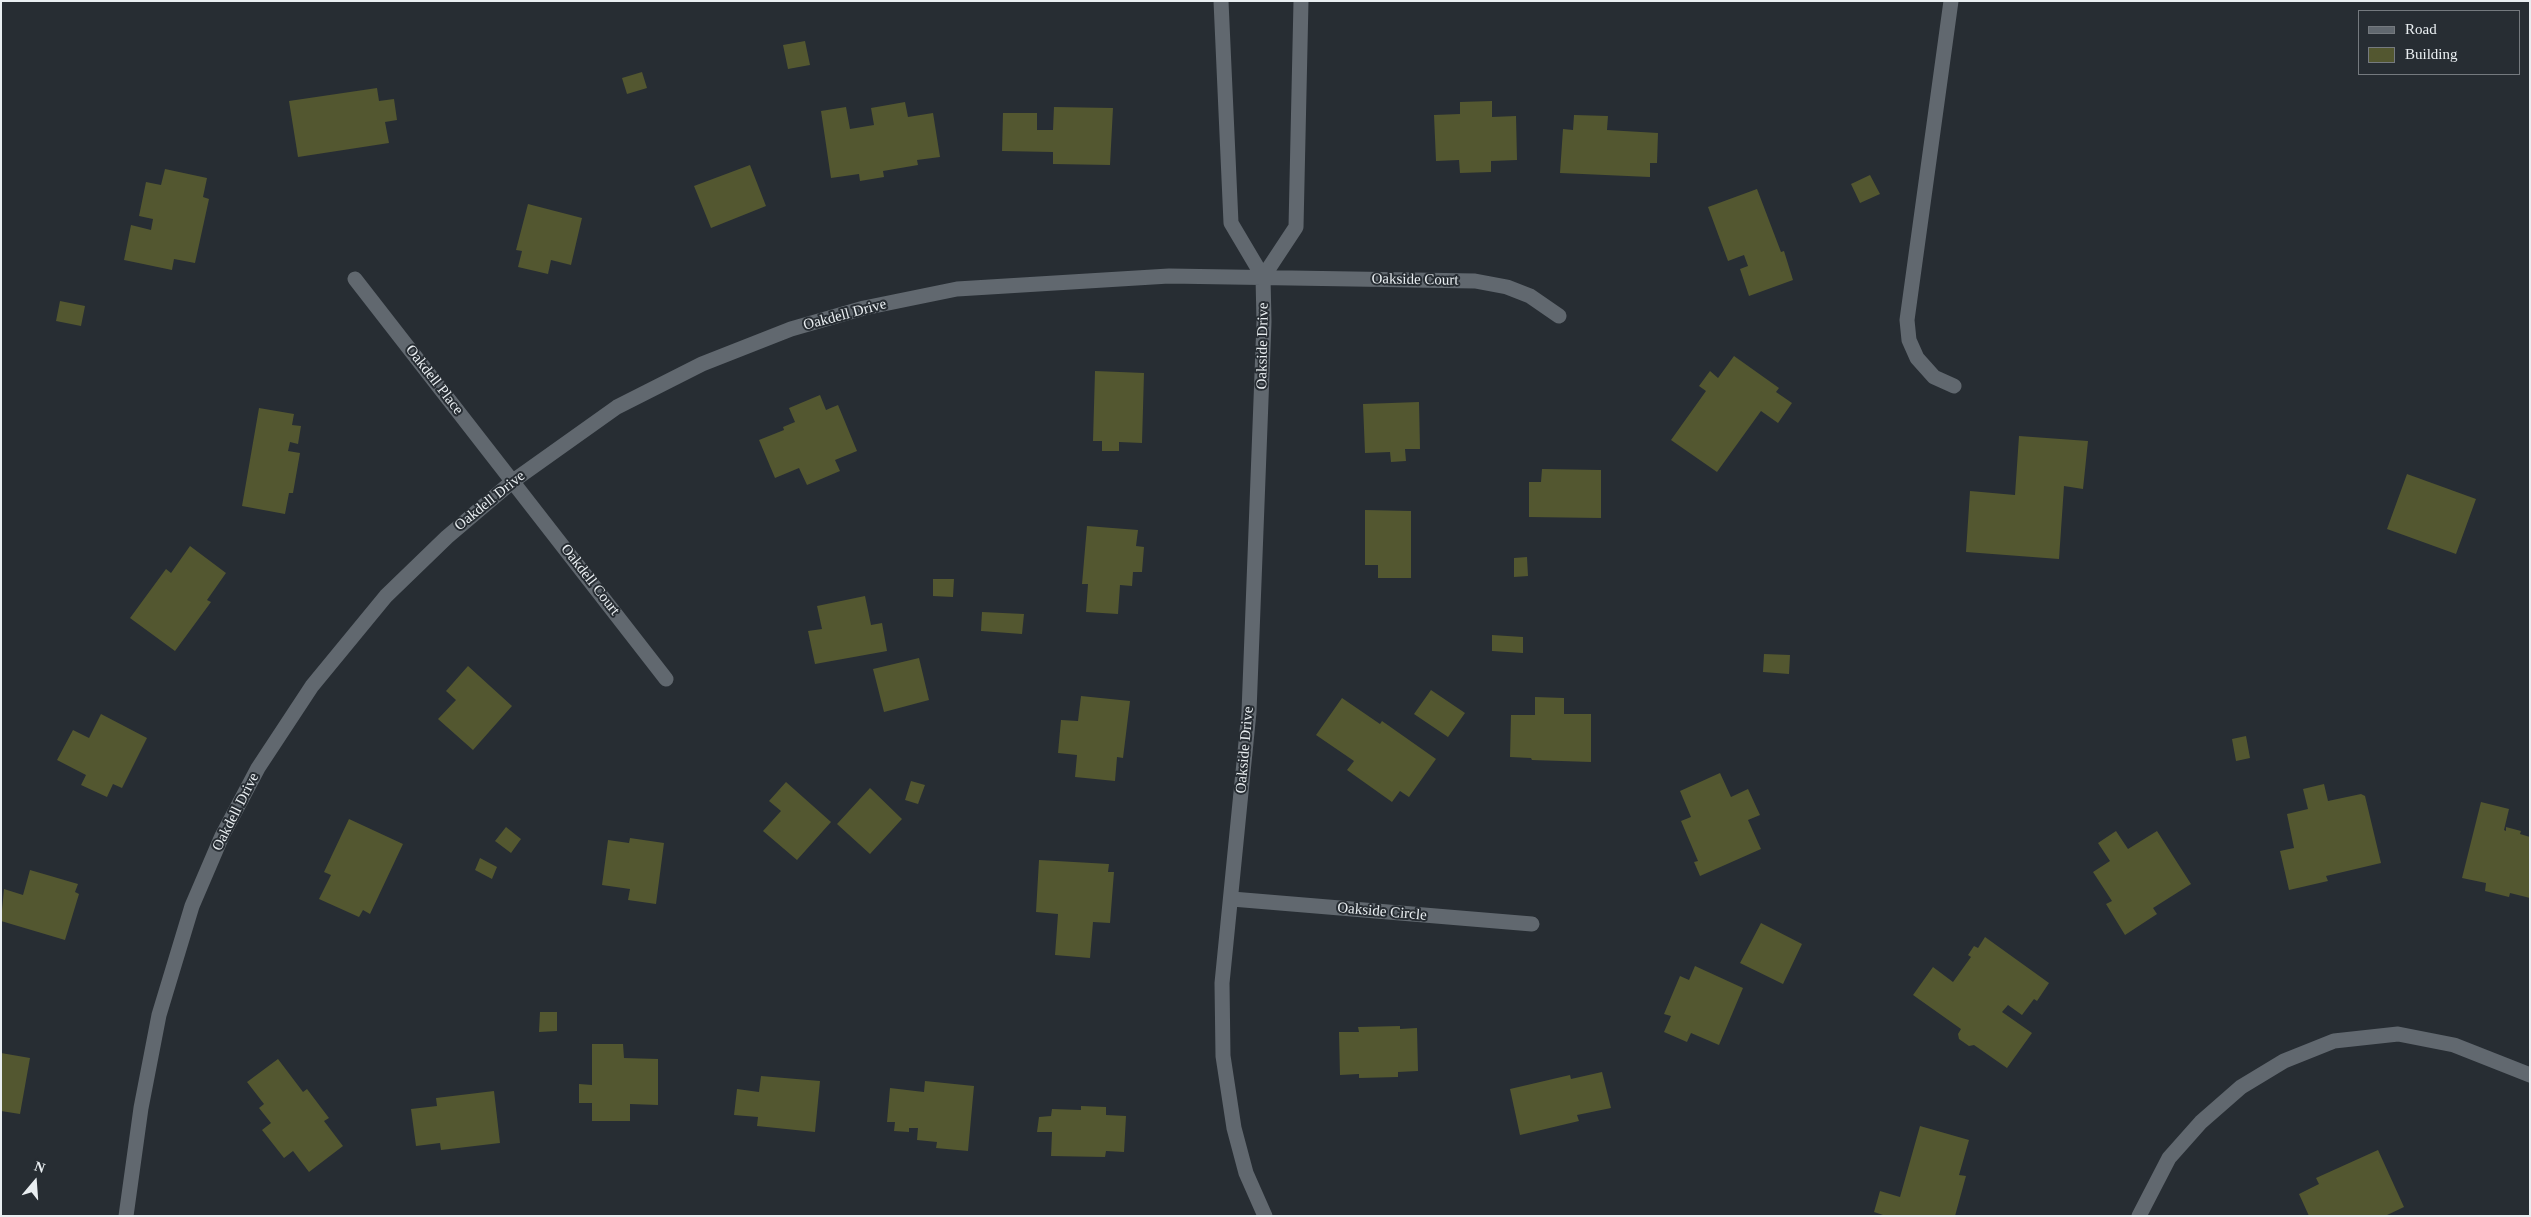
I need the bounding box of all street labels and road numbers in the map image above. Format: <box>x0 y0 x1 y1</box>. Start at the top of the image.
street label: Oakside Court <box>1371 270 1459 290</box>
street label: Oakdell Drive <box>801 295 889 335</box>
street label: Oakside Drive <box>1253 302 1273 390</box>
street label: Oakdell Place <box>401 341 467 419</box>
street label: Oakdell Drive <box>451 467 529 535</box>
street label: Oakdell Court <box>557 541 623 619</box>
street label: Oakside Drive <box>1232 706 1258 794</box>
street label: Oakdell Drive <box>209 770 263 854</box>
street label: Oakside Circle <box>1337 899 1427 925</box>

